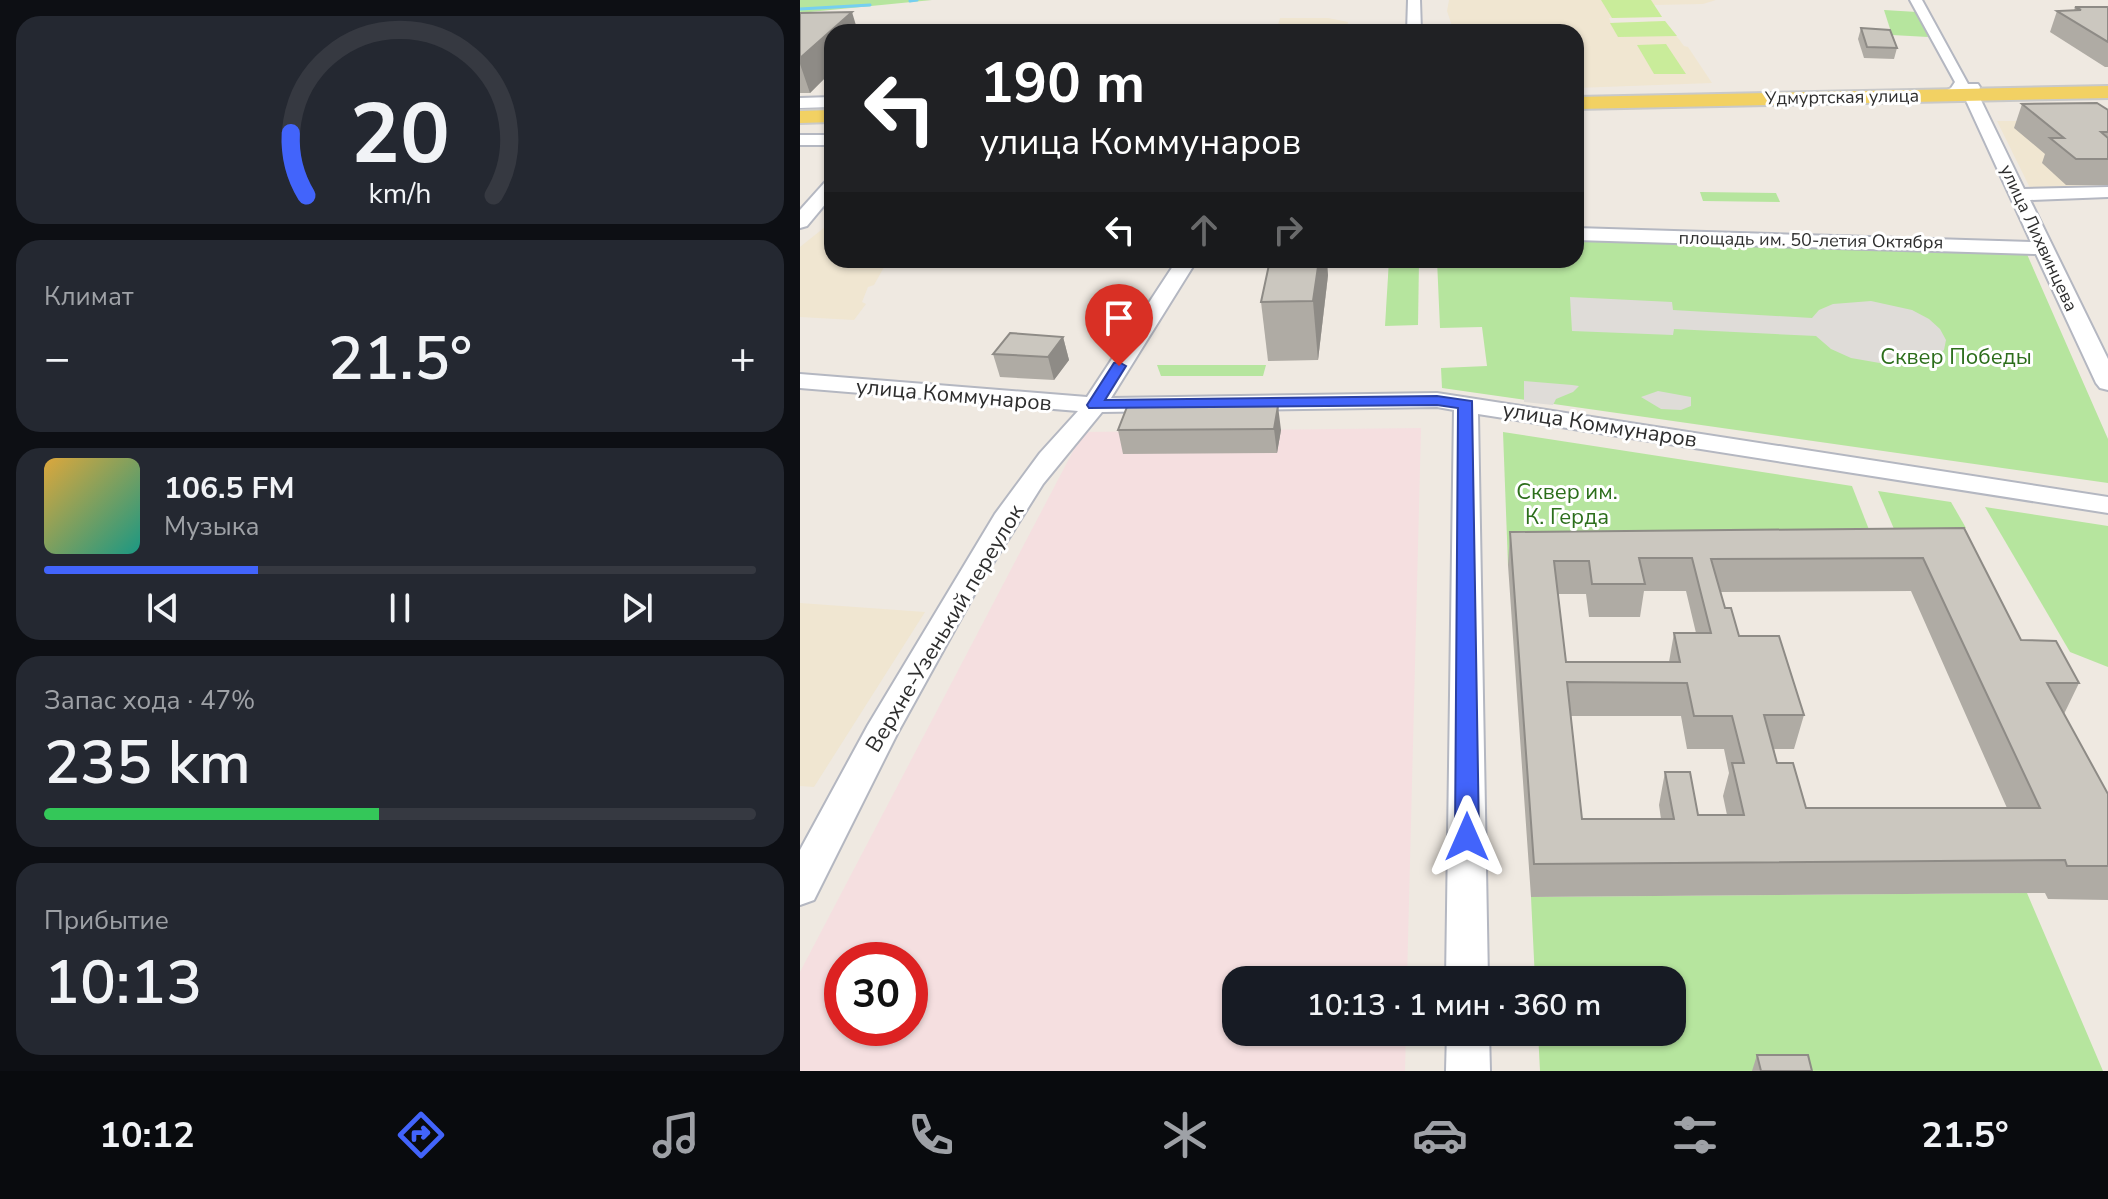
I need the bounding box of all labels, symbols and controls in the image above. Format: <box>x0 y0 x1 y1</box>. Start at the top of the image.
text: 190 m <box>980 45 1145 122</box>
icon: left <box>848 56 952 160</box>
text: 20 <box>350 78 450 191</box>
street label: Удмуртская улица <box>1764 84 1919 110</box>
text: улица Коммунаров <box>980 118 1301 167</box>
street label: улица Лихвинцева <box>1994 161 2084 315</box>
text: km/h <box>369 174 431 213</box>
icon: left <box>1098 208 1142 252</box>
icon: ahead <box>1182 208 1226 252</box>
icon: right <box>1266 208 1310 252</box>
street label: площадь им. 50-летия Октября <box>1679 226 1943 254</box>
text: Климат <box>44 279 133 314</box>
pin <box>1085 284 1153 366</box>
icon: arrive <box>1097 296 1141 340</box>
text: 21.5° <box>328 318 472 400</box>
text: − <box>44 329 70 389</box>
text: + <box>730 329 756 389</box>
park label: Сквер Победы <box>1880 342 2032 372</box>
street label: улица Коммунаров <box>855 372 1053 418</box>
street label: улица Коммунаров <box>1501 395 1699 455</box>
text: 106.5 FM <box>164 468 294 509</box>
park label: Сквер им. К. Герда <box>1516 477 1618 532</box>
street label: Верхне-Узенький переулок <box>859 498 1031 758</box>
text: Музыка <box>164 509 259 544</box>
icon: previous <box>141 586 185 630</box>
icon: pause <box>378 586 422 630</box>
icon: next <box>615 586 659 630</box>
text: Запас хода · 47% <box>44 683 255 718</box>
text: 235 km <box>44 722 251 804</box>
position arrow <box>1425 795 1509 879</box>
text: Прибытие <box>44 903 169 938</box>
text: 10:13 <box>44 942 202 1024</box>
speed limit sign: 30 <box>824 942 928 1046</box>
text: 10:13 · 1 мин · 360 m <box>1307 985 1601 1026</box>
icon: directions <box>393 1107 449 1163</box>
icon: music <box>648 1107 704 1163</box>
icon: phone <box>903 1107 959 1163</box>
icon: climate <box>1157 1107 1213 1163</box>
icon: car <box>1412 1107 1468 1163</box>
icon: filters <box>1667 1107 1723 1163</box>
text: 10:12 <box>99 1111 195 1160</box>
text: 21.5° <box>1921 1111 2009 1160</box>

